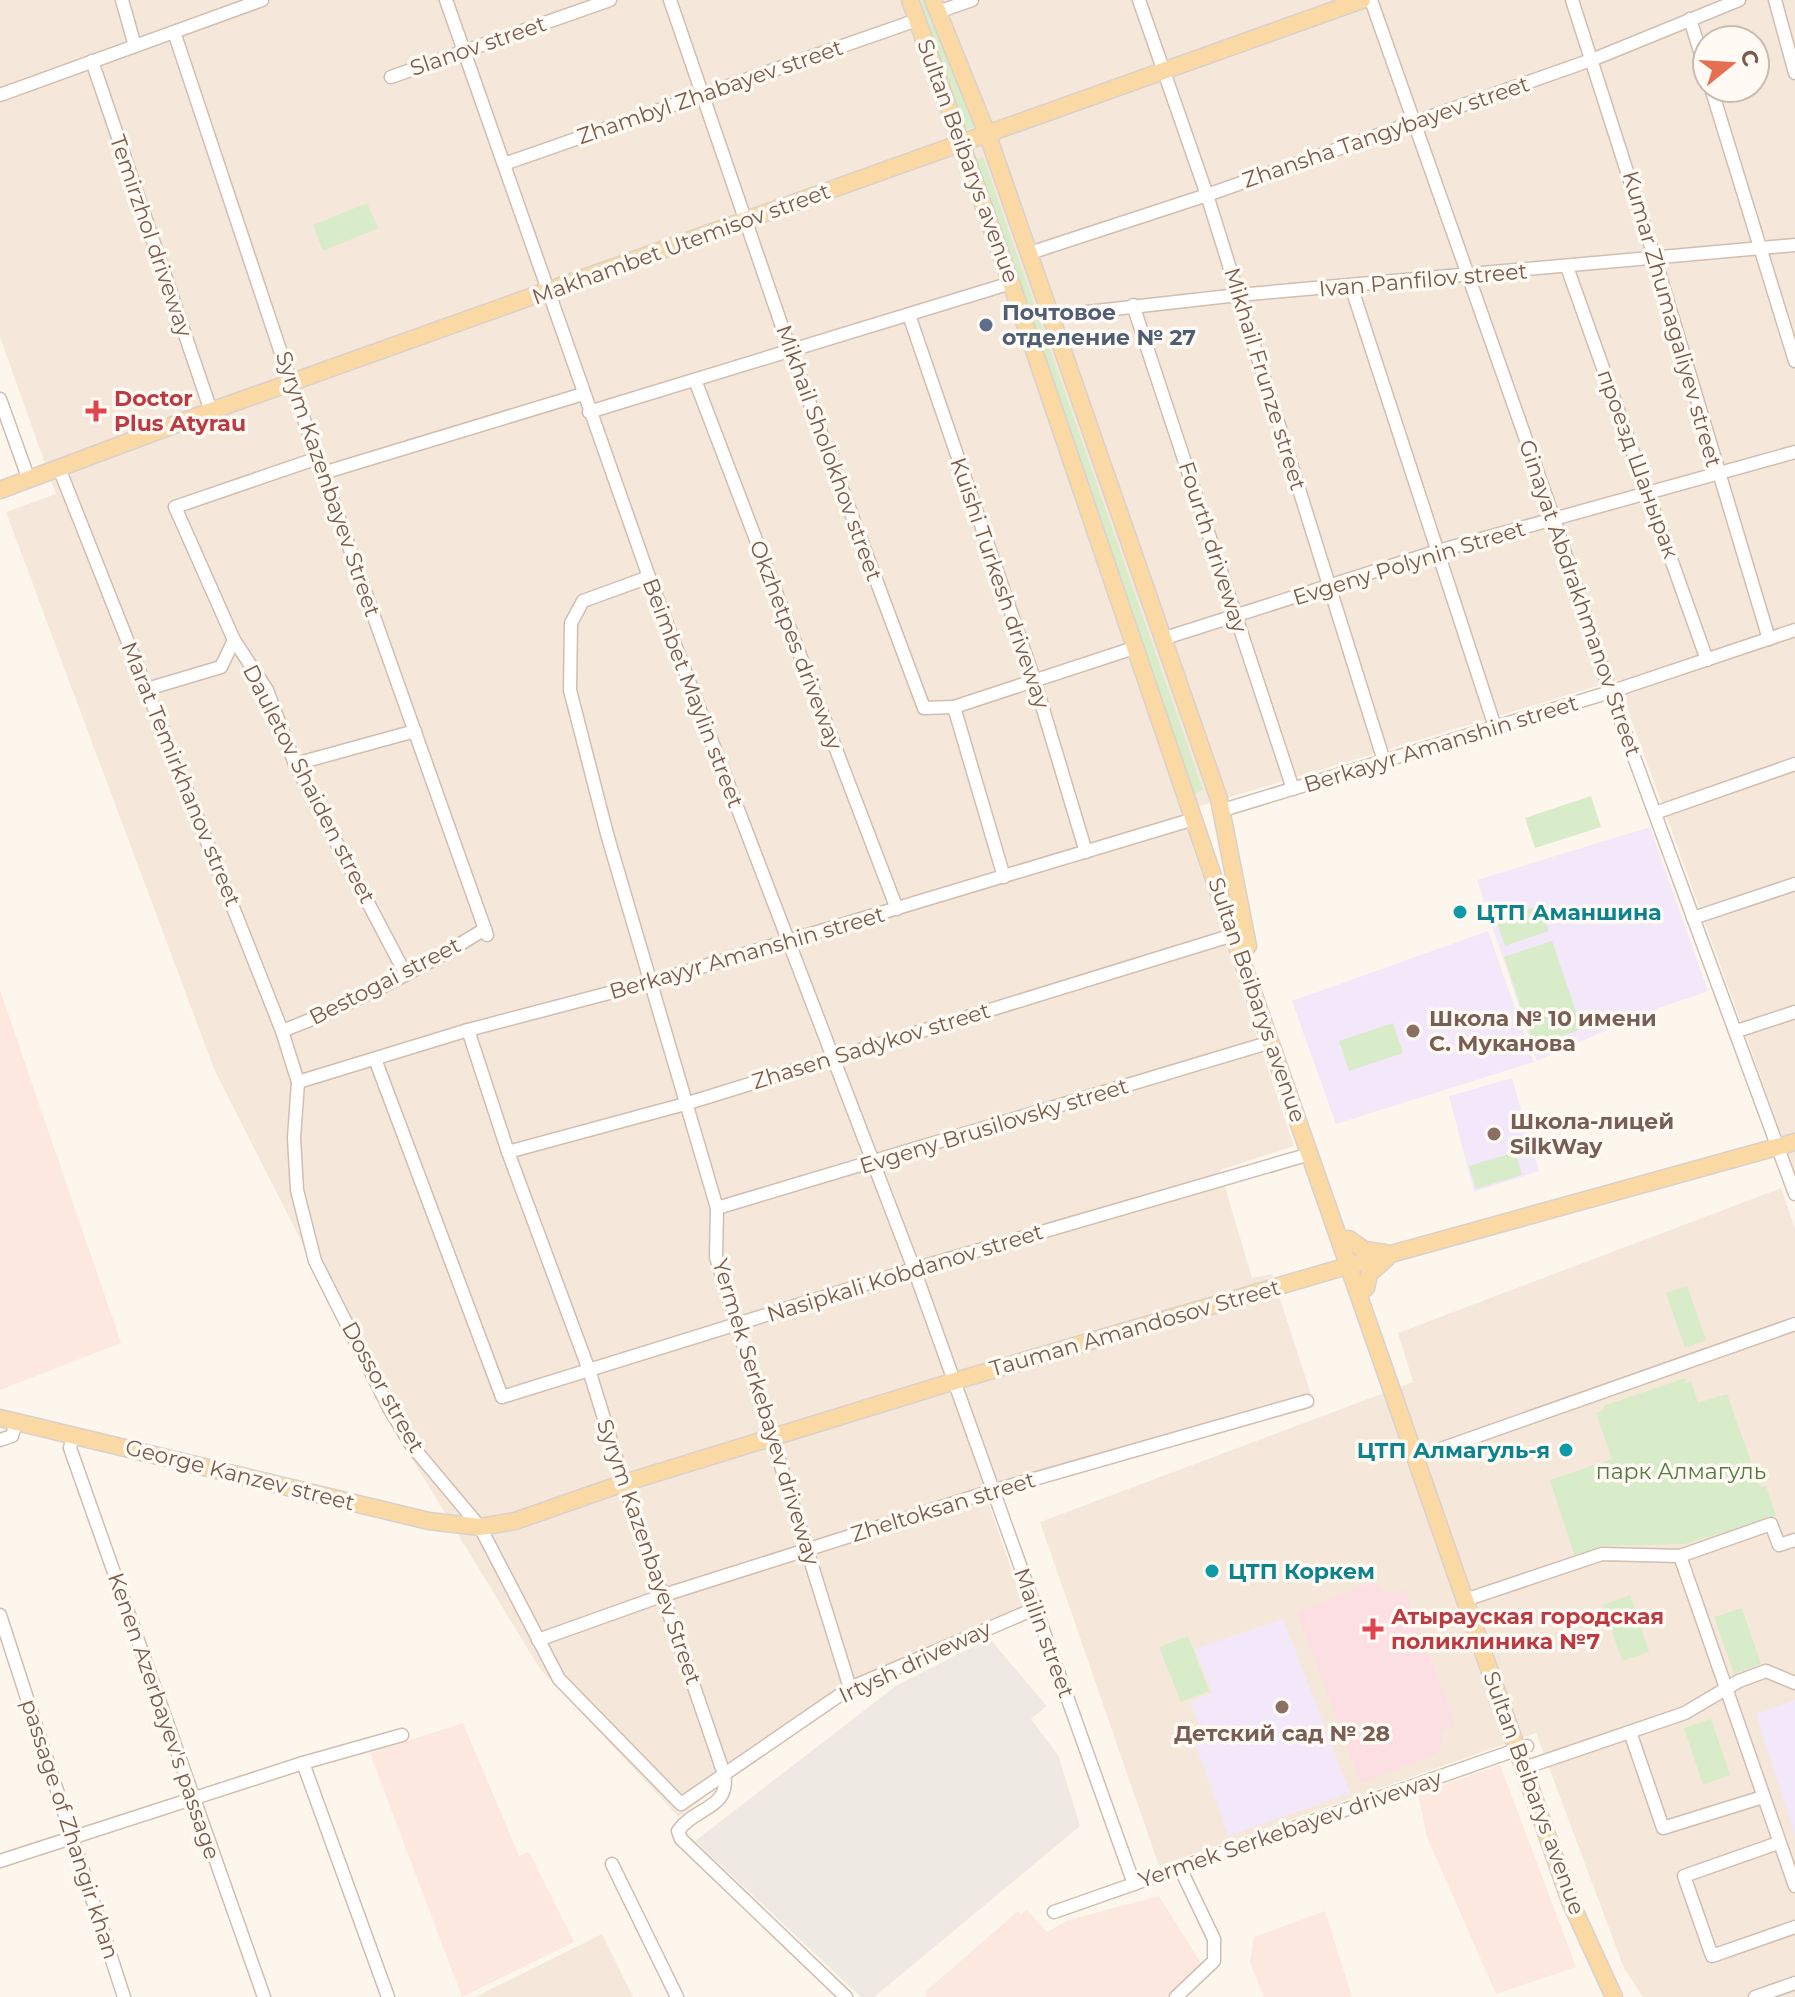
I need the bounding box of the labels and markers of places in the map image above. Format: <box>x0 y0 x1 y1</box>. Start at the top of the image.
place label: Почтовое отделение № 27 <box>1002 299 1196 351</box>
marker: Почтовое отделение № 27 <box>977 316 995 334</box>
place label: Doctor Plus Atyrau <box>114 385 246 437</box>
marker: Doctor Plus Atyrau <box>85 400 107 422</box>
place label: ЦТП Аманшина <box>1476 899 1662 926</box>
marker: ЦТП Аманшина <box>1451 903 1469 921</box>
place label: Школа № 10 имени С. Муканова <box>1429 1005 1657 1057</box>
marker: Школа № 10 имени С. Муканова <box>1404 1022 1422 1040</box>
place label: Школа-лицей SilkWay <box>1510 1108 1674 1160</box>
marker: Школа-лицей SilkWay <box>1485 1125 1503 1143</box>
place label: ЦТП Алмагуль-я <box>1357 1437 1550 1464</box>
marker: ЦТП Алмагуль-я <box>1557 1441 1575 1459</box>
place label: ЦТП Коркем <box>1228 1558 1375 1585</box>
marker: ЦТП Коркем <box>1203 1562 1221 1580</box>
place label: Атырауская городская поликлиника №7 <box>1391 1603 1664 1655</box>
marker: Атырауская городская поликлиника №7 <box>1362 1618 1384 1640</box>
marker: Детский сад № 28 <box>1273 1698 1291 1716</box>
place label: Детский сад № 28 <box>1174 1720 1390 1747</box>

